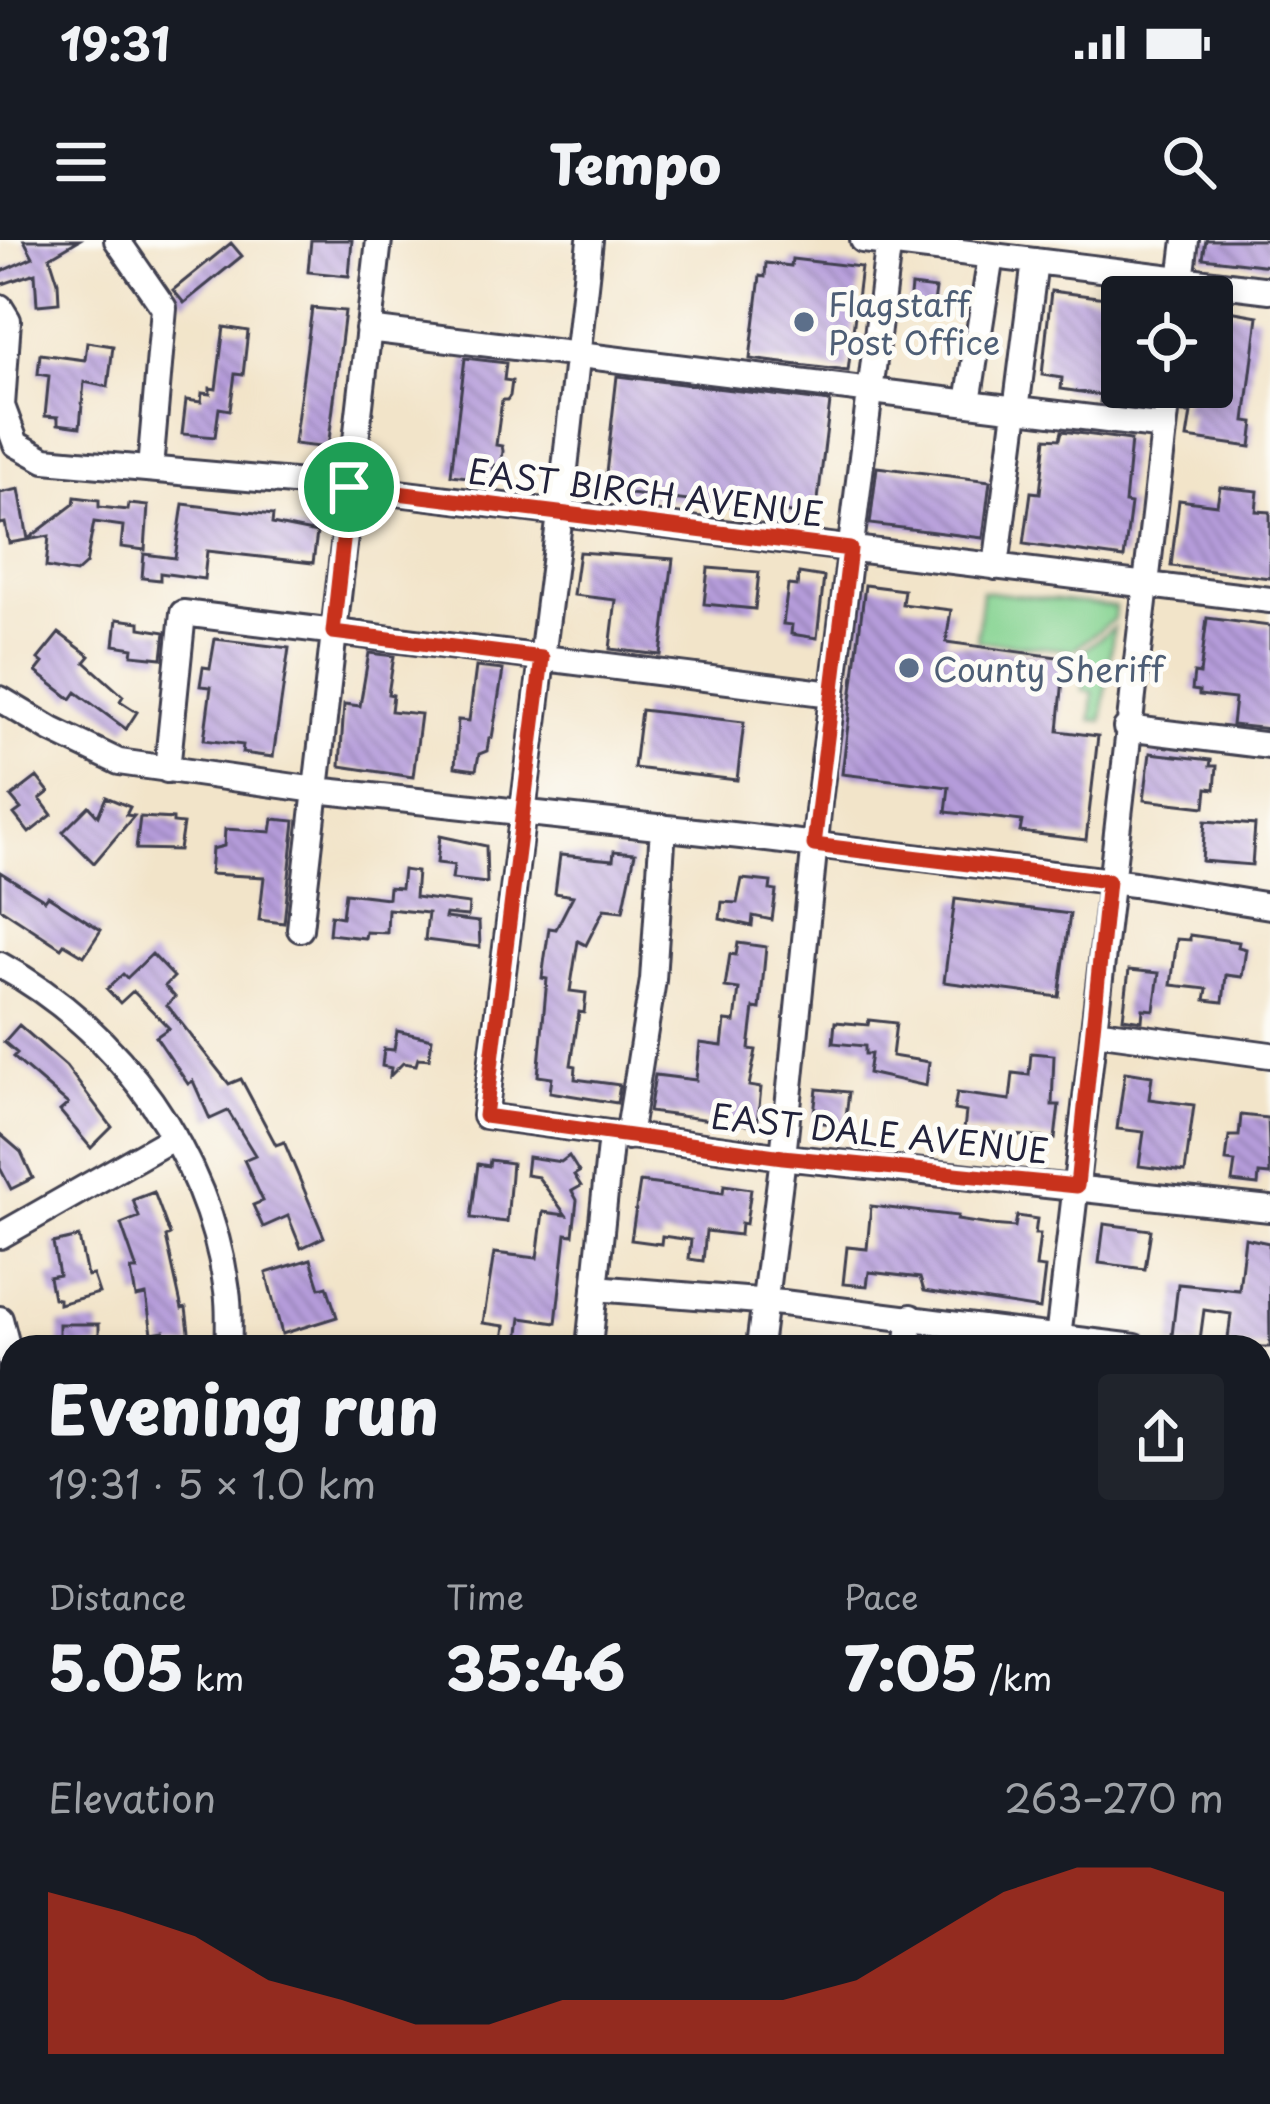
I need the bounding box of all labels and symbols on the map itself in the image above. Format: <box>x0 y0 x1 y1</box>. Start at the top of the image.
place label: Flagstaff Post Office <box>828 278 1000 366</box>
marker: Flagstaff Post Office <box>791 309 817 335</box>
pin <box>298 436 400 538</box>
street label: EAST BIRCH AVENUE <box>465 444 827 538</box>
place label: County Sheriff <box>933 643 1167 693</box>
marker: County Sheriff <box>896 655 922 681</box>
street label: EAST DALE AVENUE <box>708 1089 1052 1175</box>

